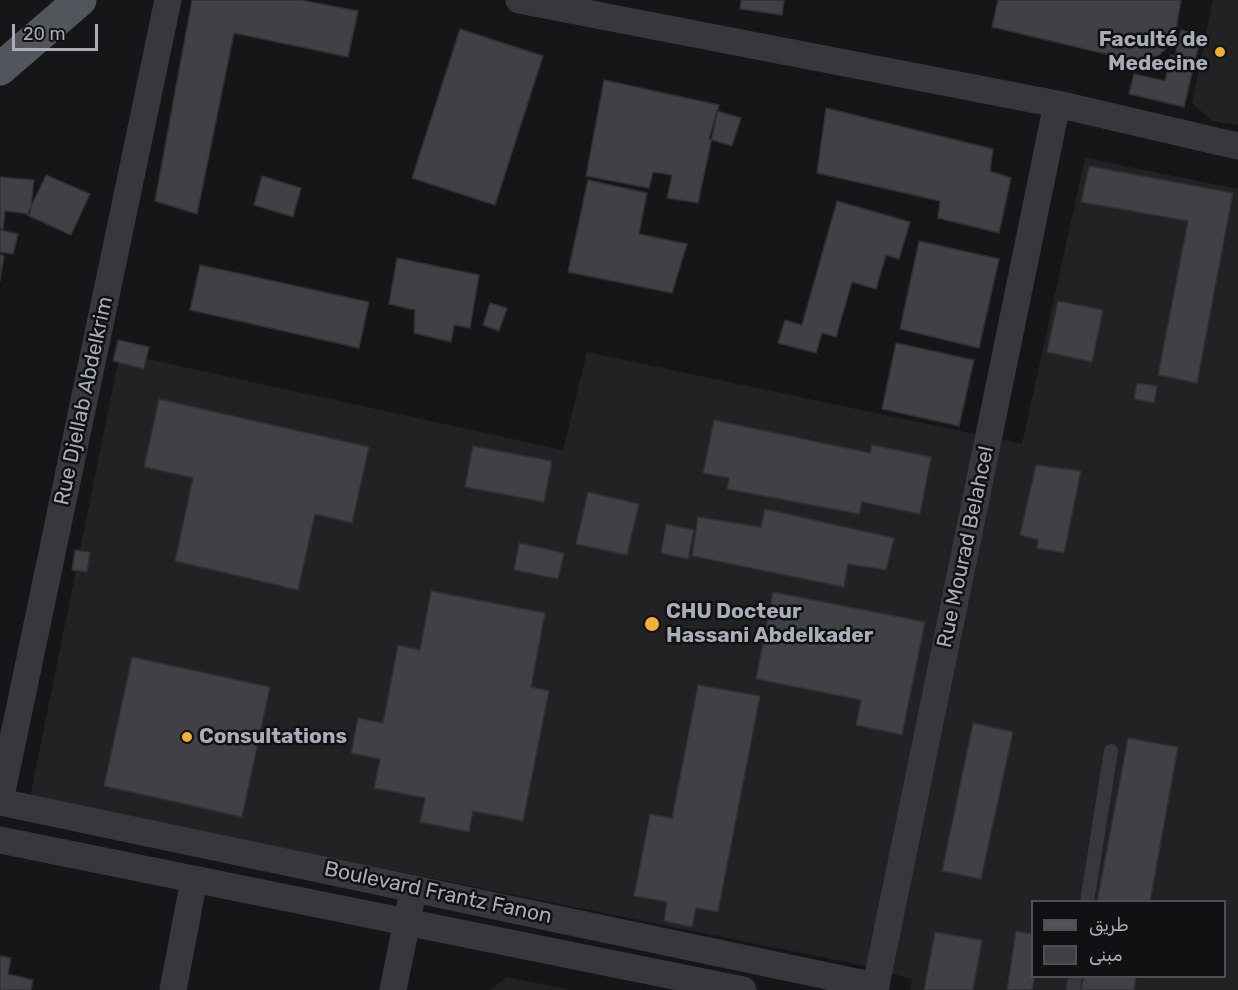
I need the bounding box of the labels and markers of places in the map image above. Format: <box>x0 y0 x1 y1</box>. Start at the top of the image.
place label: Faculté de Medecine <box>1099 27 1208 77</box>
marker: Faculté de Medecine <box>1213 45 1227 59</box>
place label: CHU Docteur Hassani Abdelkader <box>666 599 873 649</box>
marker: CHU Docteur Hassani Abdelkader <box>643 615 661 633</box>
place label: Consultations <box>199 724 347 750</box>
marker: Consultations <box>180 730 194 744</box>

